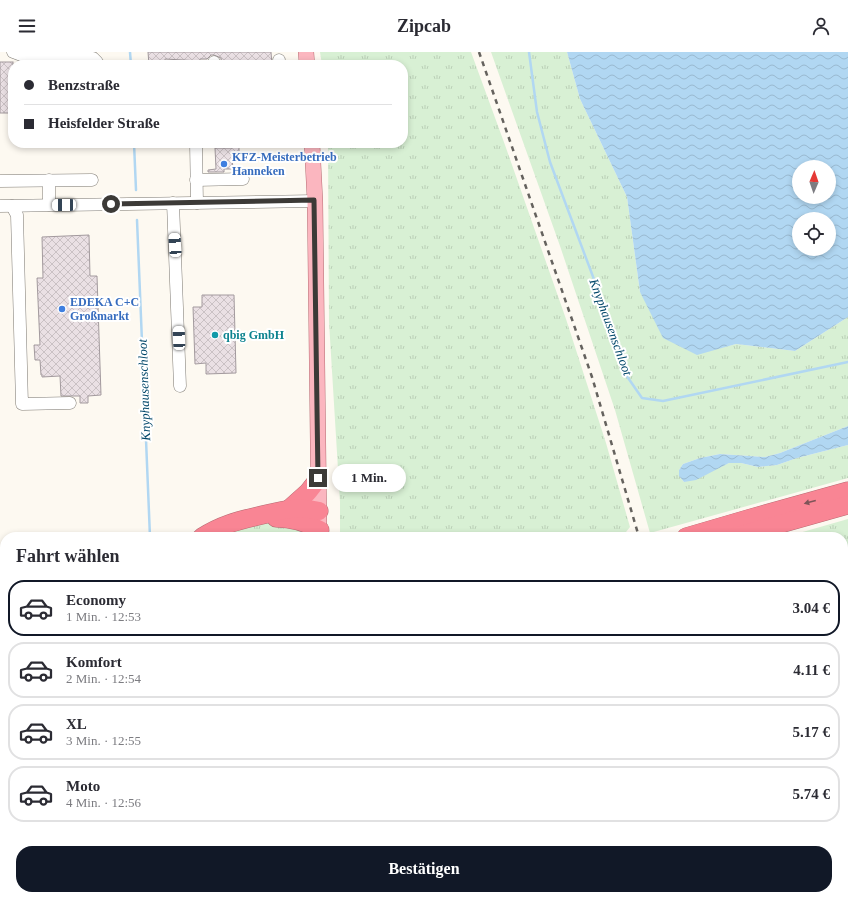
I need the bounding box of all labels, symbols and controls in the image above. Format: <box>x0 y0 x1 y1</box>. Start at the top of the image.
icon: menu <box>16 15 38 37</box>
icon: person <box>810 15 832 37</box>
text: Zipcab <box>397 16 451 36</box>
text: Benzstraße <box>48 77 120 93</box>
text: Heisfelder Straße <box>48 115 160 131</box>
place label: KFZ-Meisterbetrieb Hanneken <box>232 150 337 178</box>
marker: KFZ-Meisterbetrieb Hanneken <box>219 159 229 169</box>
north arrow <box>792 160 836 204</box>
map controls <box>792 160 836 256</box>
route start <box>102 195 120 213</box>
car <box>52 199 76 211</box>
button: locate <box>792 212 836 256</box>
car <box>168 233 182 257</box>
water label: Knyphausenschloot <box>586 276 636 378</box>
place label: EDEKA C+C Großmarkt <box>70 295 139 323</box>
marker: EDEKA C+C Großmarkt <box>57 304 67 314</box>
car <box>173 326 185 350</box>
place label: qbig GmbH <box>223 328 285 342</box>
marker: qbig GmbH <box>210 330 220 340</box>
water label: Knyphausenschloot <box>135 338 153 442</box>
callout: 1 Min. <box>332 464 406 492</box>
route end <box>309 469 327 487</box>
text: 1 Min. <box>351 470 387 485</box>
one-way arrow <box>804 499 817 505</box>
text: Fahrt wählen <box>16 546 120 566</box>
icon: car <box>18 590 54 626</box>
text: Economy <box>66 592 126 608</box>
text: 3.04 € <box>793 600 830 616</box>
text: 1 Min. · 12:53 <box>66 609 141 624</box>
icon: car <box>18 652 54 688</box>
text: Komfort <box>66 654 122 670</box>
text: 4.11 € <box>793 662 830 678</box>
text: 2 Min. · 12:54 <box>66 671 141 686</box>
icon: car <box>18 714 54 750</box>
text: XL <box>66 716 87 732</box>
text: 5.17 € <box>793 724 830 740</box>
text: 3 Min. · 12:55 <box>66 733 141 748</box>
icon: car <box>18 776 54 812</box>
text: Moto <box>66 778 100 794</box>
text: 5.74 € <box>793 786 830 802</box>
text: 4 Min. · 12:56 <box>66 795 141 810</box>
button: Bestätigen <box>16 846 832 892</box>

